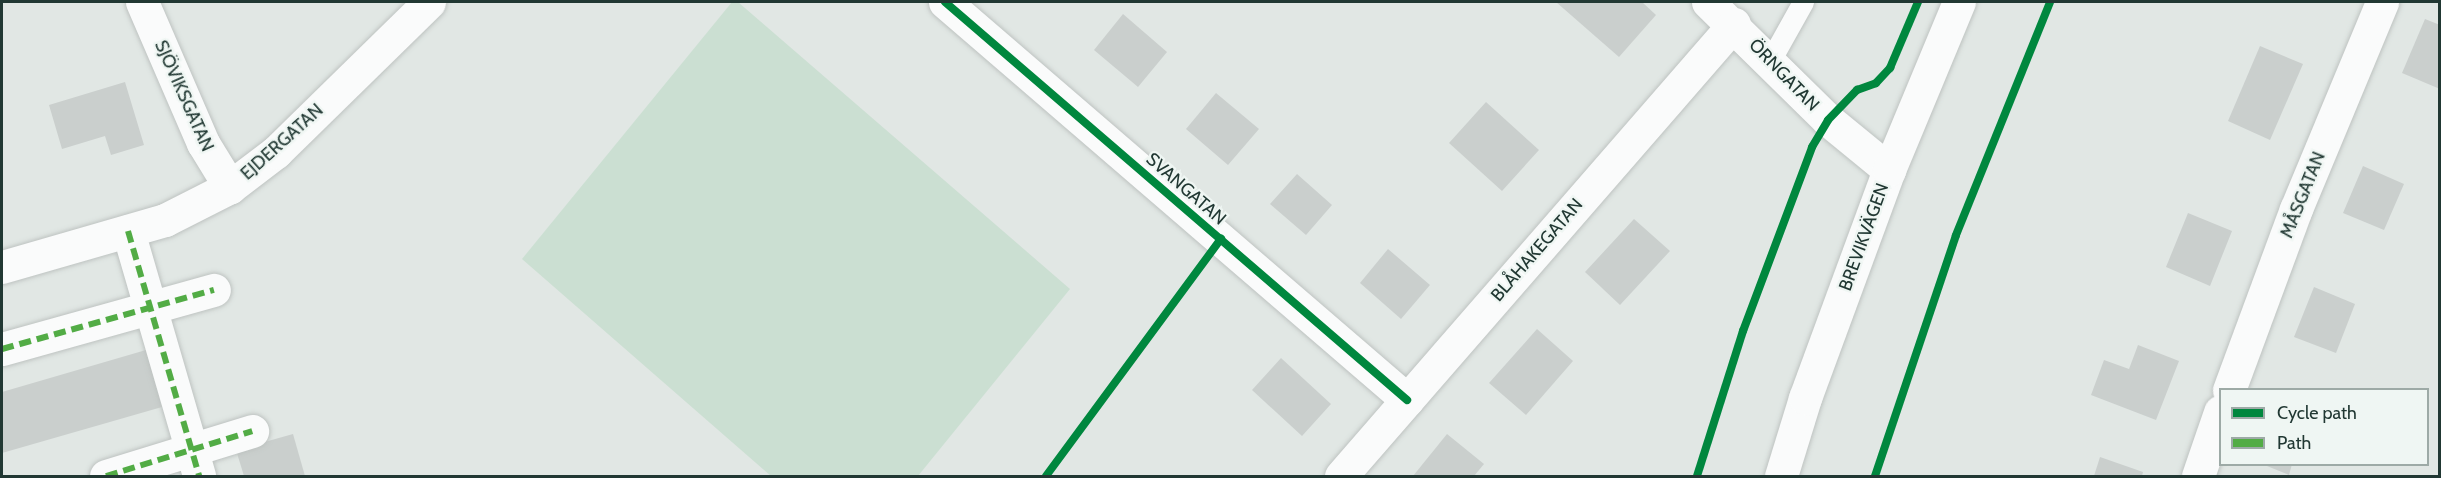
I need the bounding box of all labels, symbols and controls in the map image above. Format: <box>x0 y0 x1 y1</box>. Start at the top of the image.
street label: ÖRNGATAN <box>1744 34 1824 116</box>
street label: SJÖVIKSGATAN <box>150 37 218 155</box>
street label: EJDERGATAN <box>236 99 328 185</box>
street label: SVANGATAN <box>1142 148 1230 230</box>
street label: MÅSGATAN <box>2276 149 2330 241</box>
street label: BREVIKVÄGEN <box>1835 180 1893 294</box>
street label: BLÅHAKEGATAN <box>1486 194 1588 306</box>
legend <box>2219 388 2429 466</box>
text: Cycle path <box>2277 402 2357 424</box>
text: Path <box>2277 432 2311 454</box>

